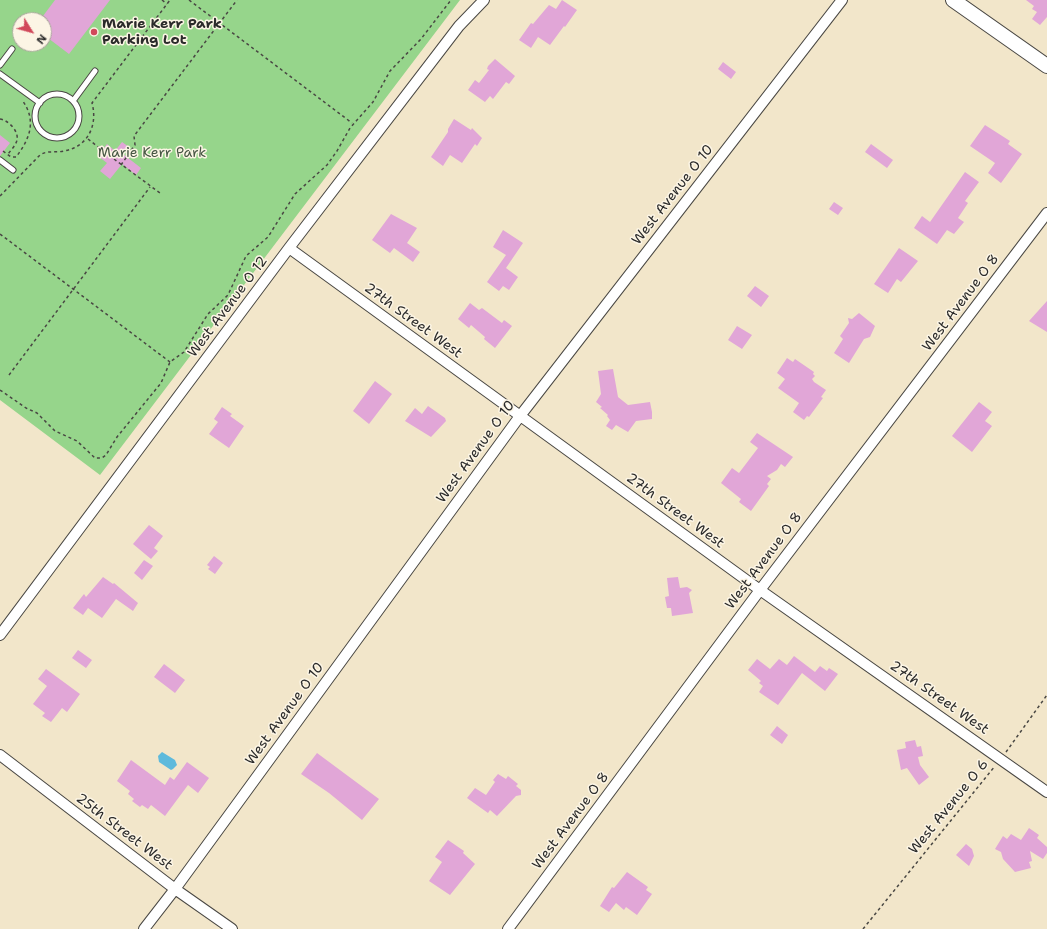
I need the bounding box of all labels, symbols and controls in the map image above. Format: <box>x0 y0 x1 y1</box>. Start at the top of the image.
north arrow <box>12 12 52 52</box>
place label: Marie Kerr Park Parking Lot <box>102 16 222 48</box>
marker: Marie Kerr Park Parking Lot <box>89 27 99 37</box>
text: N <box>33 31 50 47</box>
street label: West Avenue O 10 <box>629 142 717 248</box>
park label: Marie Kerr Park <box>98 145 206 161</box>
street label: West Avenue O 8 <box>919 251 1003 355</box>
street label: West Avenue O 12 <box>185 253 271 361</box>
street label: 27th Street West <box>361 280 465 362</box>
street label: West Avenue O 10 <box>433 398 519 506</box>
street label: 27th Street West <box>623 470 727 552</box>
street label: West Avenue O 8 <box>722 509 806 613</box>
street label: 27th Street West <box>886 658 992 738</box>
street label: West Avenue O 10 <box>242 660 328 768</box>
street label: West Avenue O 6 <box>906 756 992 858</box>
street label: West Avenue O 8 <box>529 769 613 873</box>
street label: 25th Street West <box>72 790 176 874</box>

